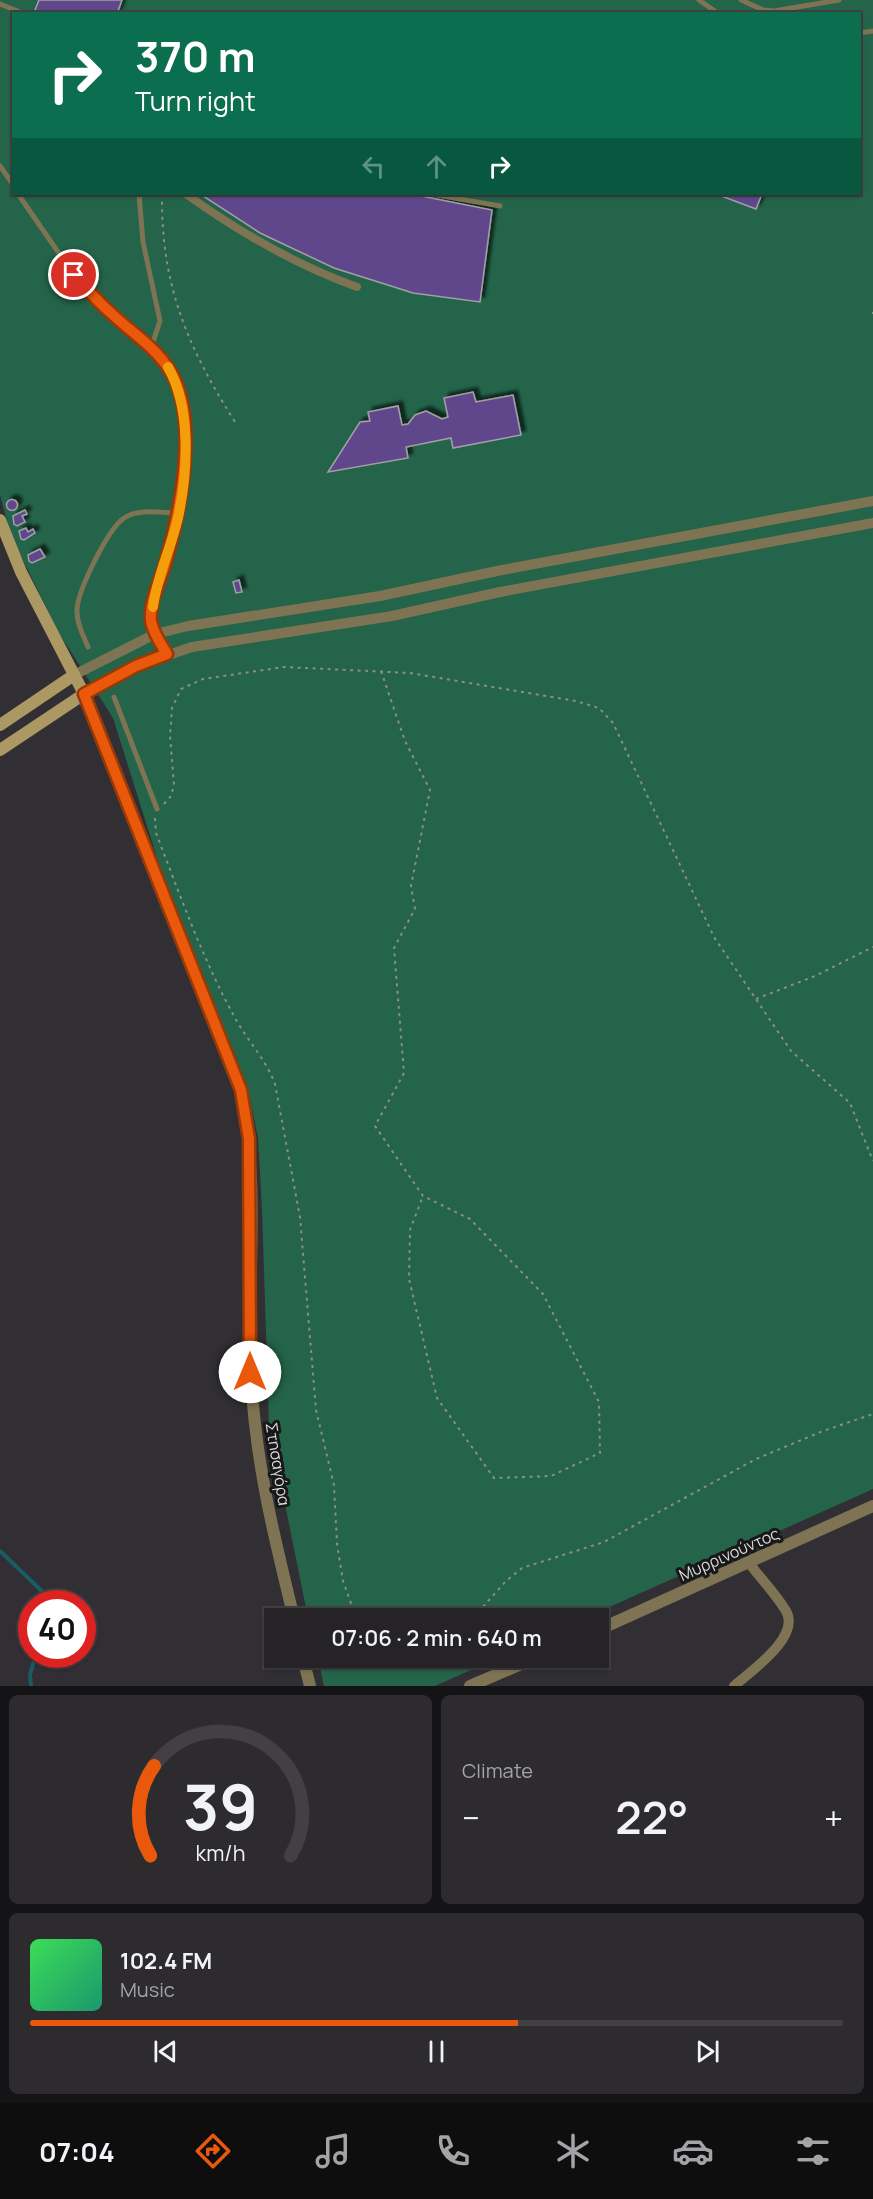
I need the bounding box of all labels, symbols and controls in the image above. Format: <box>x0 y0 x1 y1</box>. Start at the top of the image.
text: 370 m <box>135 27 256 85</box>
icon: right <box>36 36 114 114</box>
text: Turn right <box>135 82 256 119</box>
icon: left <box>357 150 390 183</box>
icon: ahead <box>420 150 453 183</box>
icon: right <box>483 150 516 183</box>
pin <box>48 249 99 300</box>
icon: arrive <box>57 258 90 291</box>
position arrow <box>218 1340 282 1404</box>
street label: Στησαγόρα <box>261 1421 295 1507</box>
street label: Μυρρινούντος <box>675 1522 783 1586</box>
speed limit sign: 40 <box>18 1590 96 1668</box>
text: 07:06 · 2 min · 640 m <box>331 1623 542 1653</box>
text: Climate <box>462 1757 533 1784</box>
text: 39 <box>183 1763 258 1849</box>
text: 22° <box>615 1786 688 1848</box>
text: − <box>462 1795 480 1840</box>
text: + <box>824 1795 843 1840</box>
text: km/h <box>196 1839 245 1868</box>
text: 102.4 FM <box>120 1946 212 1976</box>
text: Music <box>120 1976 175 2003</box>
icon: previous <box>149 2035 182 2068</box>
icon: pause <box>420 2035 453 2068</box>
icon: next <box>691 2035 724 2068</box>
icon: directions <box>192 2130 234 2172</box>
icon: music <box>312 2130 354 2172</box>
icon: phone <box>432 2130 474 2172</box>
icon: climate <box>552 2130 594 2172</box>
icon: car <box>672 2130 714 2172</box>
icon: filters <box>792 2130 834 2172</box>
text: 07:04 <box>39 2133 115 2170</box>

